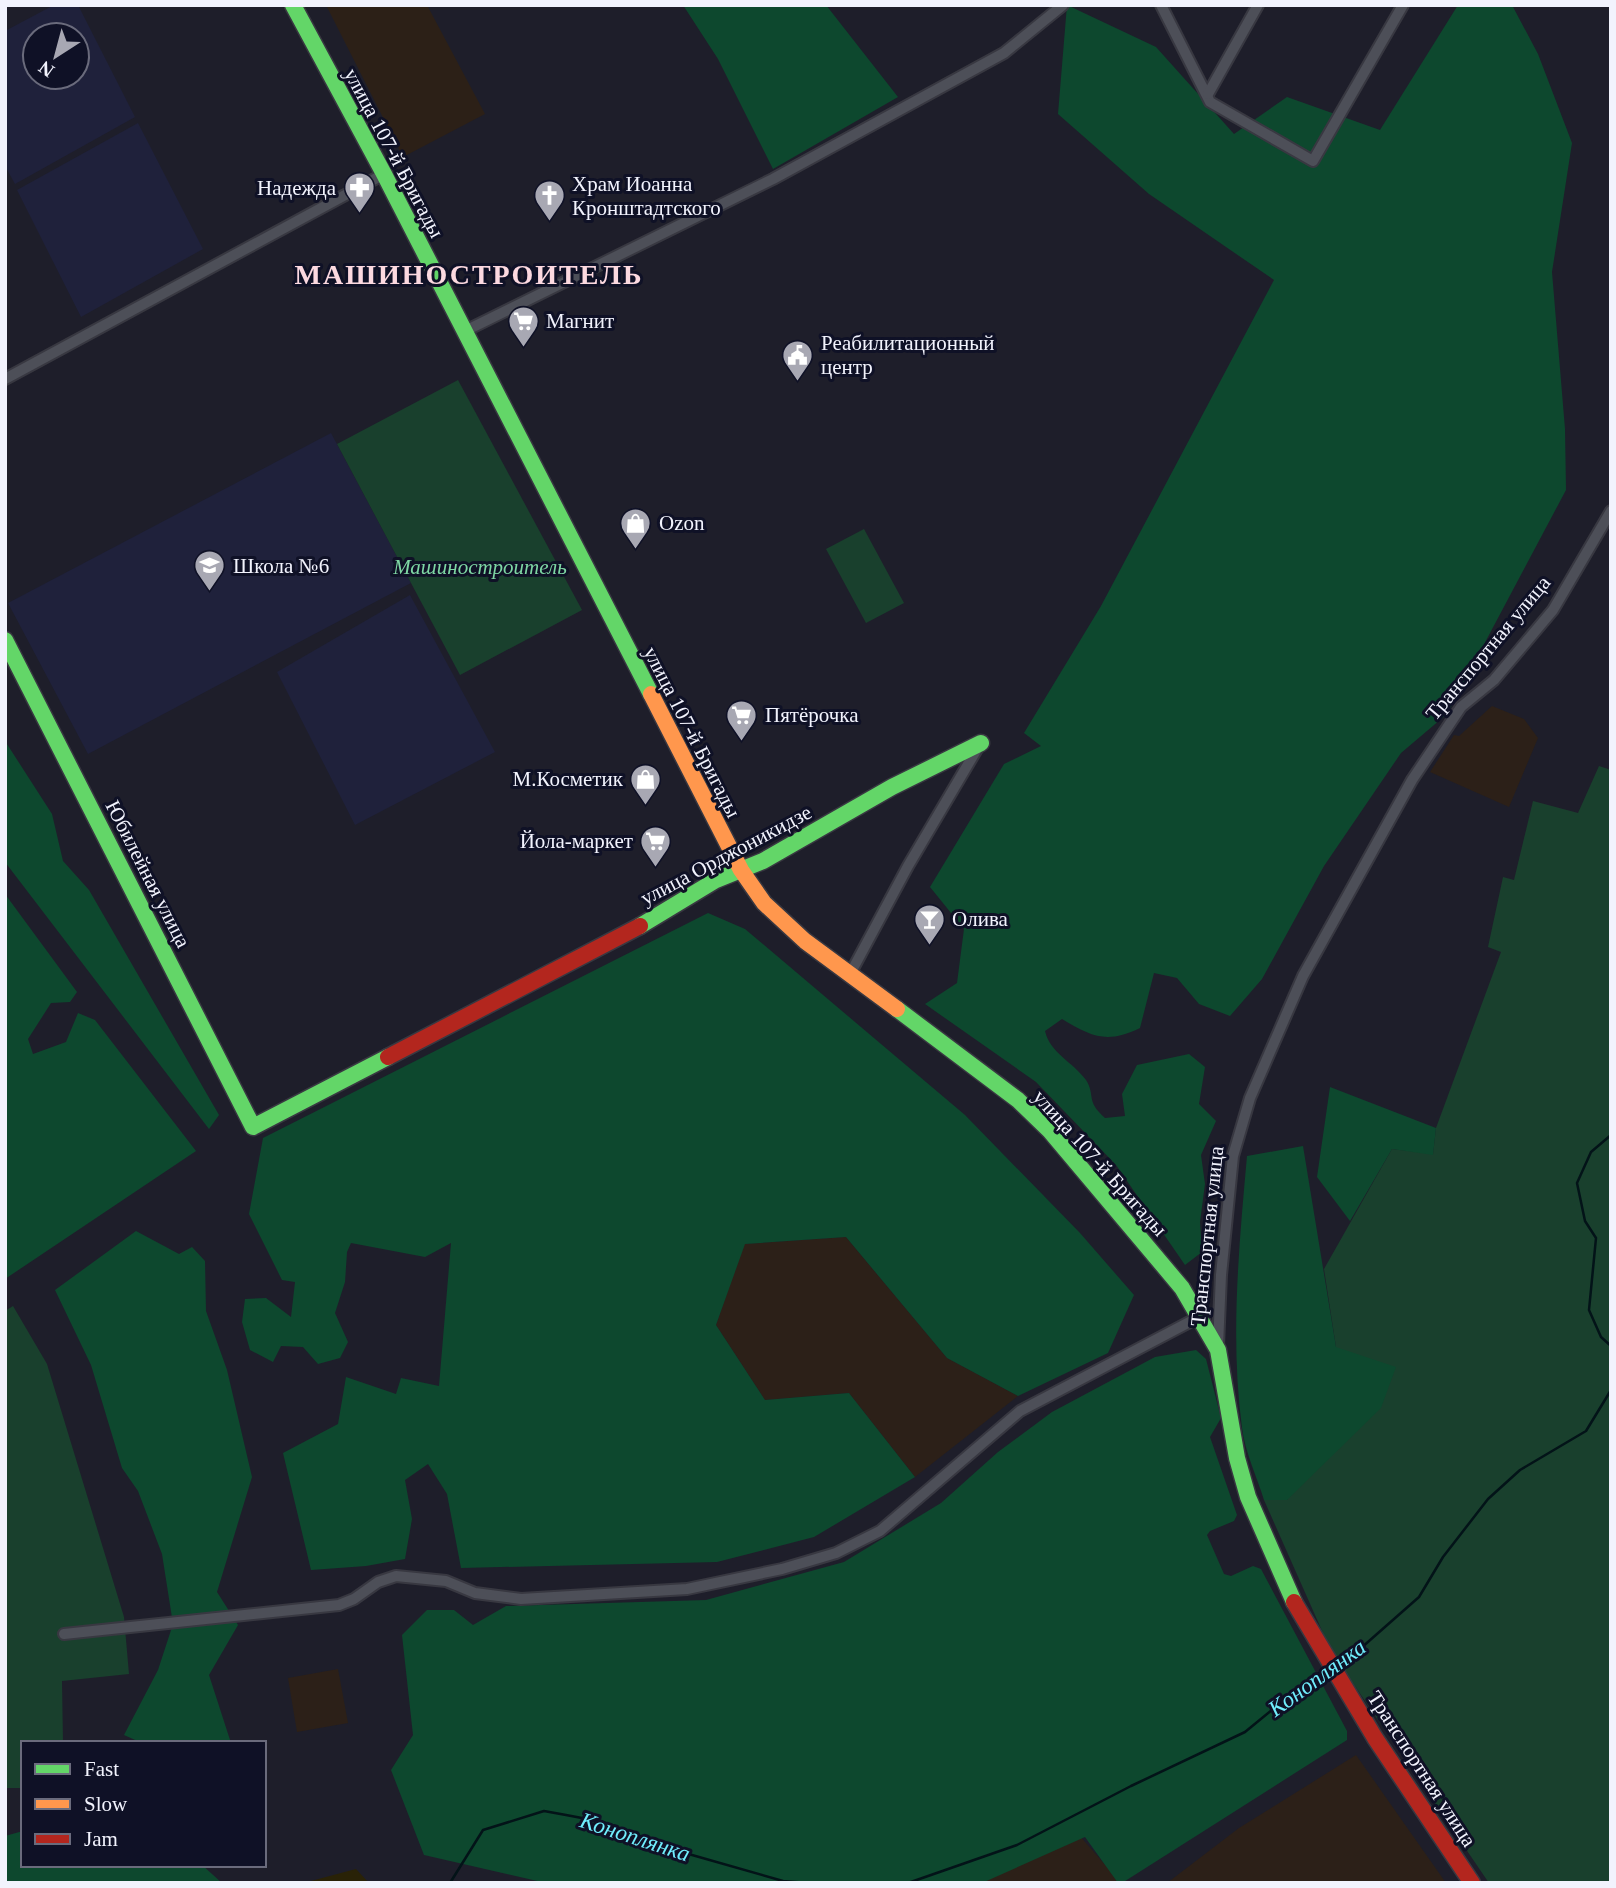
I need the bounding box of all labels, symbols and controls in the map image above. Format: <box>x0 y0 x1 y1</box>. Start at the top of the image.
north arrow <box>21 21 91 91</box>
text: N <box>34 57 58 82</box>
street label: улица 107-й Бригады <box>339 64 449 242</box>
pharmacy icon: Надежда <box>342 171 376 215</box>
place label: Храм Иоанна Кронштадтского <box>572 172 721 220</box>
place label: Надежда <box>257 176 337 200</box>
church icon: Храм Иоанна Кронштадтского <box>532 179 566 223</box>
district label: МАШИНОСТРОИТЕЛЬ <box>295 259 643 290</box>
supermarket icon: Магнит <box>506 304 540 348</box>
place label: Магнит <box>546 309 614 333</box>
place label: Реабилитационный центр <box>821 331 995 379</box>
public building icon: Реабилитационный центр <box>781 338 815 382</box>
shop icon: Ozon <box>619 506 653 550</box>
place label: Ozon <box>659 511 705 535</box>
school or university icon: Школа №6 <box>193 549 227 593</box>
place label: Школа №6 <box>233 554 329 578</box>
park label: Машиностроитель <box>392 555 567 579</box>
street label: Транспортная улица <box>1421 570 1556 725</box>
street label: улица 107-й Бригады <box>638 643 746 821</box>
supermarket icon: Пятёрочка <box>725 698 759 742</box>
place label: Пятёрочка <box>765 703 859 727</box>
shop icon: М.Косметик <box>629 762 663 806</box>
place label: М.Косметик <box>513 767 624 791</box>
street label: Юбилейная улица <box>101 796 196 952</box>
street label: улица Орджоникидзе <box>636 800 816 910</box>
supermarket icon: Йола-маркет <box>639 824 673 868</box>
place label: Йола-маркет <box>520 829 633 853</box>
bar icon: Олива <box>912 902 946 946</box>
place label: Олива <box>952 907 1009 931</box>
street label: улица 107-й Бригады <box>1028 1085 1172 1241</box>
street label: Транспортная улица <box>1186 1144 1228 1327</box>
water label: Коноплянка <box>1263 1634 1371 1722</box>
street label: Транспортная улица <box>1363 1687 1482 1852</box>
legend <box>21 1741 266 1867</box>
text: Fast <box>84 1757 119 1781</box>
text: Slow <box>84 1792 128 1816</box>
water label: Коноплянка <box>576 1807 693 1867</box>
text: Jam <box>84 1827 118 1851</box>

